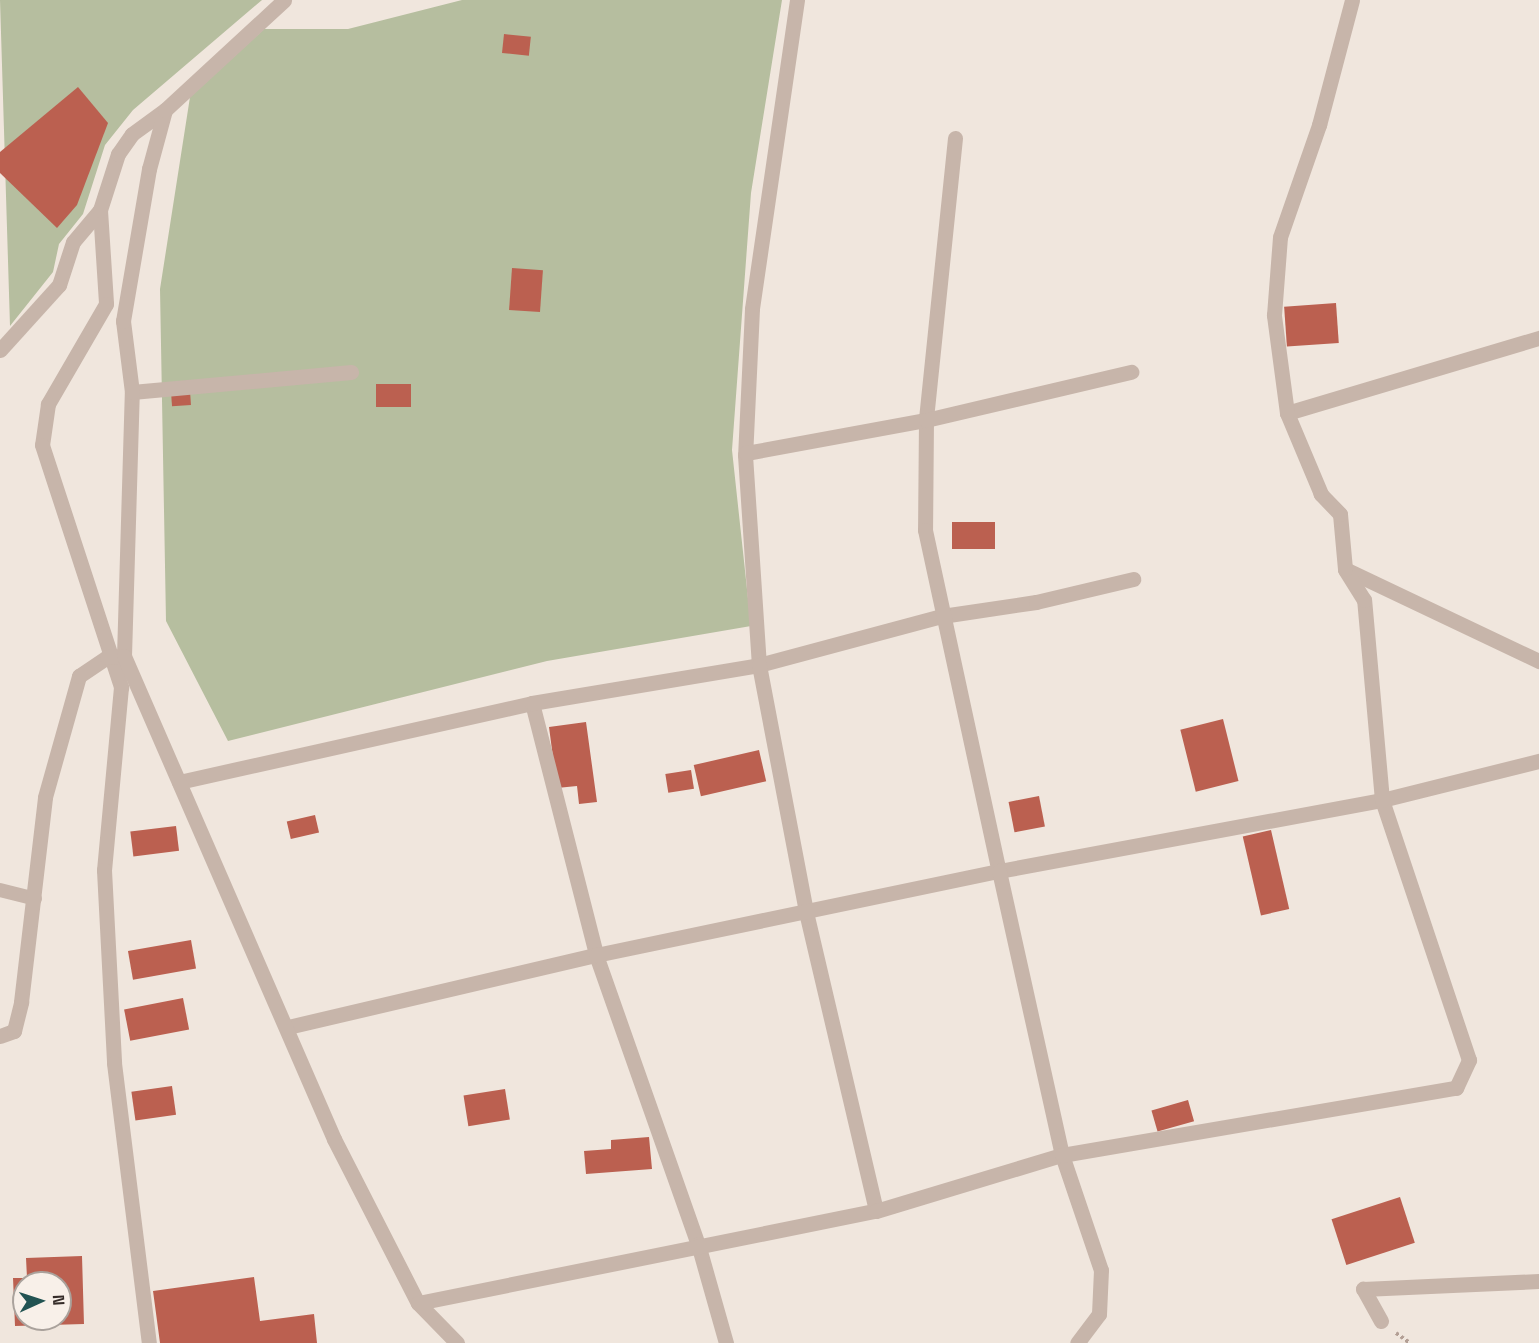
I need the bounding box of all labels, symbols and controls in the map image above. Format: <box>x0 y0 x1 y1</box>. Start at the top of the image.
north arrow <box>12 1271 72 1331</box>
text: N <box>48 1294 69 1306</box>

